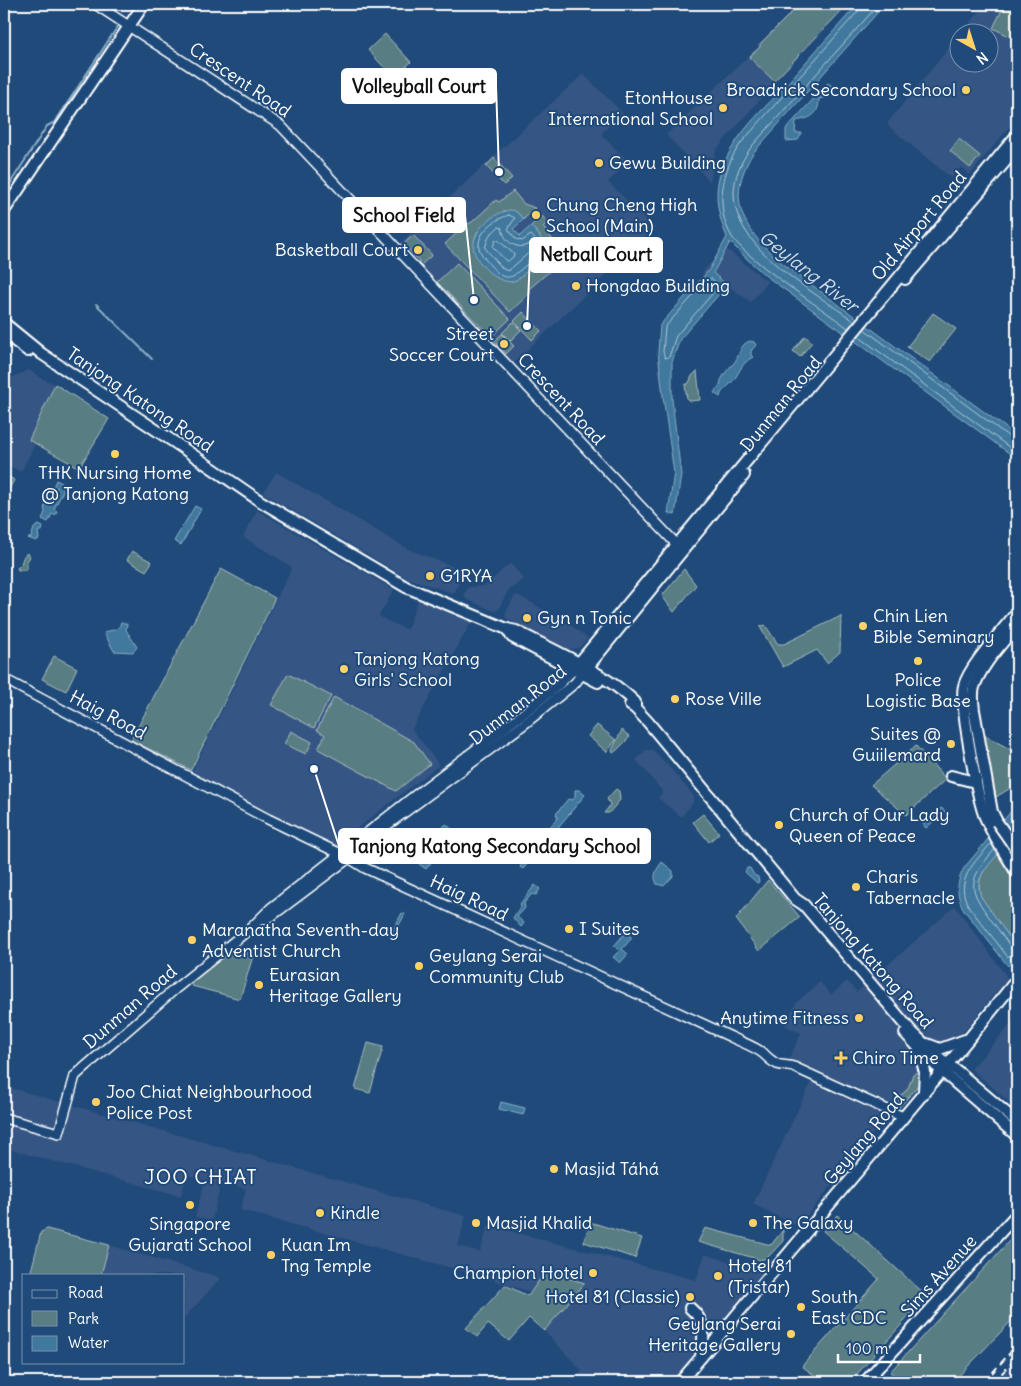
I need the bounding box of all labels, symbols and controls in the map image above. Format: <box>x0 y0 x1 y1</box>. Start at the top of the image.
north arrow <box>948 22 998 72</box>
street label: Crescent Road <box>185 37 296 122</box>
text: N <box>973 48 992 68</box>
callout: Volleyball Court <box>342 69 496 103</box>
text: Volleyball Court <box>352 74 487 98</box>
place label: Broadrick Secondary School <box>726 78 956 101</box>
marker: Broadrick Secondary School <box>960 84 972 96</box>
place label: EtonHouse International School <box>548 86 713 130</box>
marker: EtonHouse International School <box>717 102 729 114</box>
place label: Gewu Building <box>609 151 726 174</box>
marker: Gewu Building <box>593 157 605 169</box>
street label: Old Airport Road <box>866 166 971 285</box>
place label: Chung Cheng High School (Main) <box>546 193 697 237</box>
callout: School Field <box>343 198 465 232</box>
text: School Field <box>353 203 455 227</box>
marker: Chung Cheng High School (Main) <box>530 209 542 221</box>
water label: Geylang River <box>755 225 865 319</box>
place label: Basketball Court <box>275 238 408 261</box>
callout: Netball Court <box>530 238 662 272</box>
text: Netball Court <box>540 242 653 266</box>
marker: Basketball Court <box>412 244 424 256</box>
place label: Hongdao Building <box>586 274 730 297</box>
marker: Hongdao Building <box>570 280 582 292</box>
place label: Street Soccer Court <box>389 322 494 366</box>
marker: Street Soccer Court <box>498 338 510 350</box>
street label: Tanjong Katong Road <box>62 342 218 458</box>
street label: Crescent Road <box>513 348 610 450</box>
street label: Dunman Road <box>735 351 827 456</box>
marker: THK Nursing Home @ Tanjong Katong <box>109 448 121 460</box>
place label: THK Nursing Home @ Tanjong Katong <box>38 461 192 505</box>
place label: G1RYA <box>440 564 492 587</box>
marker: G1RYA <box>424 570 436 582</box>
place label: Chin Lien Bible Seminary <box>873 604 995 648</box>
place label: Gyn n Tonic <box>537 606 632 629</box>
marker: Gyn n Tonic <box>521 612 533 624</box>
marker: Chin Lien Bible Seminary <box>857 620 869 632</box>
place label: Tanjong Katong Girls' School <box>354 647 480 691</box>
marker: Police Logistic Base <box>912 655 924 667</box>
street label: Dunman Road <box>465 659 571 750</box>
marker: Tanjong Katong Girls' School <box>338 663 350 675</box>
place label: Police Logistic Base <box>865 668 971 712</box>
street label: Haig Road <box>66 685 151 745</box>
place label: Rose Ville <box>685 687 762 710</box>
marker: Rose Ville <box>669 693 681 705</box>
place label: Suites @ Guiilemard <box>852 722 941 766</box>
marker: Suites @ Guiilemard <box>945 738 957 750</box>
place label: Church of Our Lady Queen of Peace <box>789 803 950 847</box>
marker: Church of Our Lady Queen of Peace <box>773 819 785 831</box>
callout: Tanjong Katong Secondary School <box>339 829 650 863</box>
text: Tanjong Katong Secondary School <box>349 834 641 858</box>
place label: Charis Tabernacle <box>866 865 955 909</box>
street label: Haig Road <box>426 869 512 926</box>
marker: Charis Tabernacle <box>850 881 862 893</box>
street label: Tanjong Katong Road <box>808 888 939 1034</box>
place label: I Suites <box>579 917 639 940</box>
place label: Maranatha Seventh-day Adventist Church <box>202 918 399 962</box>
marker: I Suites <box>563 923 575 935</box>
marker: Maranatha Seventh-day Adventist Church <box>186 934 198 946</box>
place label: Geylang Serai Community Club <box>429 944 564 988</box>
street label: Dunman Road <box>78 959 182 1054</box>
marker: Geylang Serai Community Club <box>413 960 425 972</box>
place label: Eurasian Heritage Gallery <box>269 963 402 1007</box>
marker: Eurasian Heritage Gallery <box>253 979 265 991</box>
place label: Anytime Fitness <box>720 1006 849 1029</box>
marker: Anytime Fitness <box>853 1012 865 1024</box>
place label: Chiro Time <box>852 1046 939 1069</box>
marker: Chiro Time <box>834 1051 848 1065</box>
place label: Joo Chiat Neighbourhood Police Post <box>106 1080 312 1124</box>
street label: Geylang Road <box>818 1087 909 1190</box>
marker: Joo Chiat Neighbourhood Police Post <box>90 1096 102 1108</box>
place label: Masjid Táhá <box>564 1157 659 1180</box>
marker: Masjid Táhá <box>548 1163 560 1175</box>
district label: JOO CHIAT <box>144 1164 258 1189</box>
marker: Singapore Gujarati School <box>184 1199 196 1211</box>
place label: Kindle <box>330 1201 380 1224</box>
marker: Kindle <box>314 1207 326 1219</box>
place label: Masjid Khalid <box>486 1211 593 1234</box>
place label: The Galaxy <box>763 1211 853 1234</box>
place label: Singapore Gujarati School <box>128 1212 252 1256</box>
marker: Masjid Khalid <box>470 1217 482 1229</box>
marker: The Galaxy <box>747 1217 759 1229</box>
street label: Sims Avenue <box>896 1230 982 1321</box>
place label: Kuan Im Tng Temple <box>281 1233 372 1277</box>
marker: Kuan Im Tng Temple <box>265 1249 277 1261</box>
place label: Hotel 81 (Tristar) <box>728 1254 792 1298</box>
place label: Champion Hotel <box>453 1261 583 1284</box>
marker: Champion Hotel <box>587 1267 599 1279</box>
marker: Hotel 81 (Tristar) <box>712 1270 724 1282</box>
legend <box>22 1274 185 1364</box>
text: Road <box>68 1283 103 1302</box>
place label: Hotel 81 (Classic) <box>546 1285 680 1308</box>
place label: South East CDC <box>811 1285 887 1329</box>
marker: Hotel 81 (Classic) <box>684 1291 696 1303</box>
marker: South East CDC <box>795 1301 807 1313</box>
text: Park <box>68 1309 99 1328</box>
place label: Geylang Serai Heritage Gallery <box>648 1312 781 1356</box>
marker: Geylang Serai Heritage Gallery <box>785 1328 797 1340</box>
scale bar <box>838 1331 921 1363</box>
text: Water <box>68 1333 109 1352</box>
text: 100 m <box>846 1339 888 1358</box>

